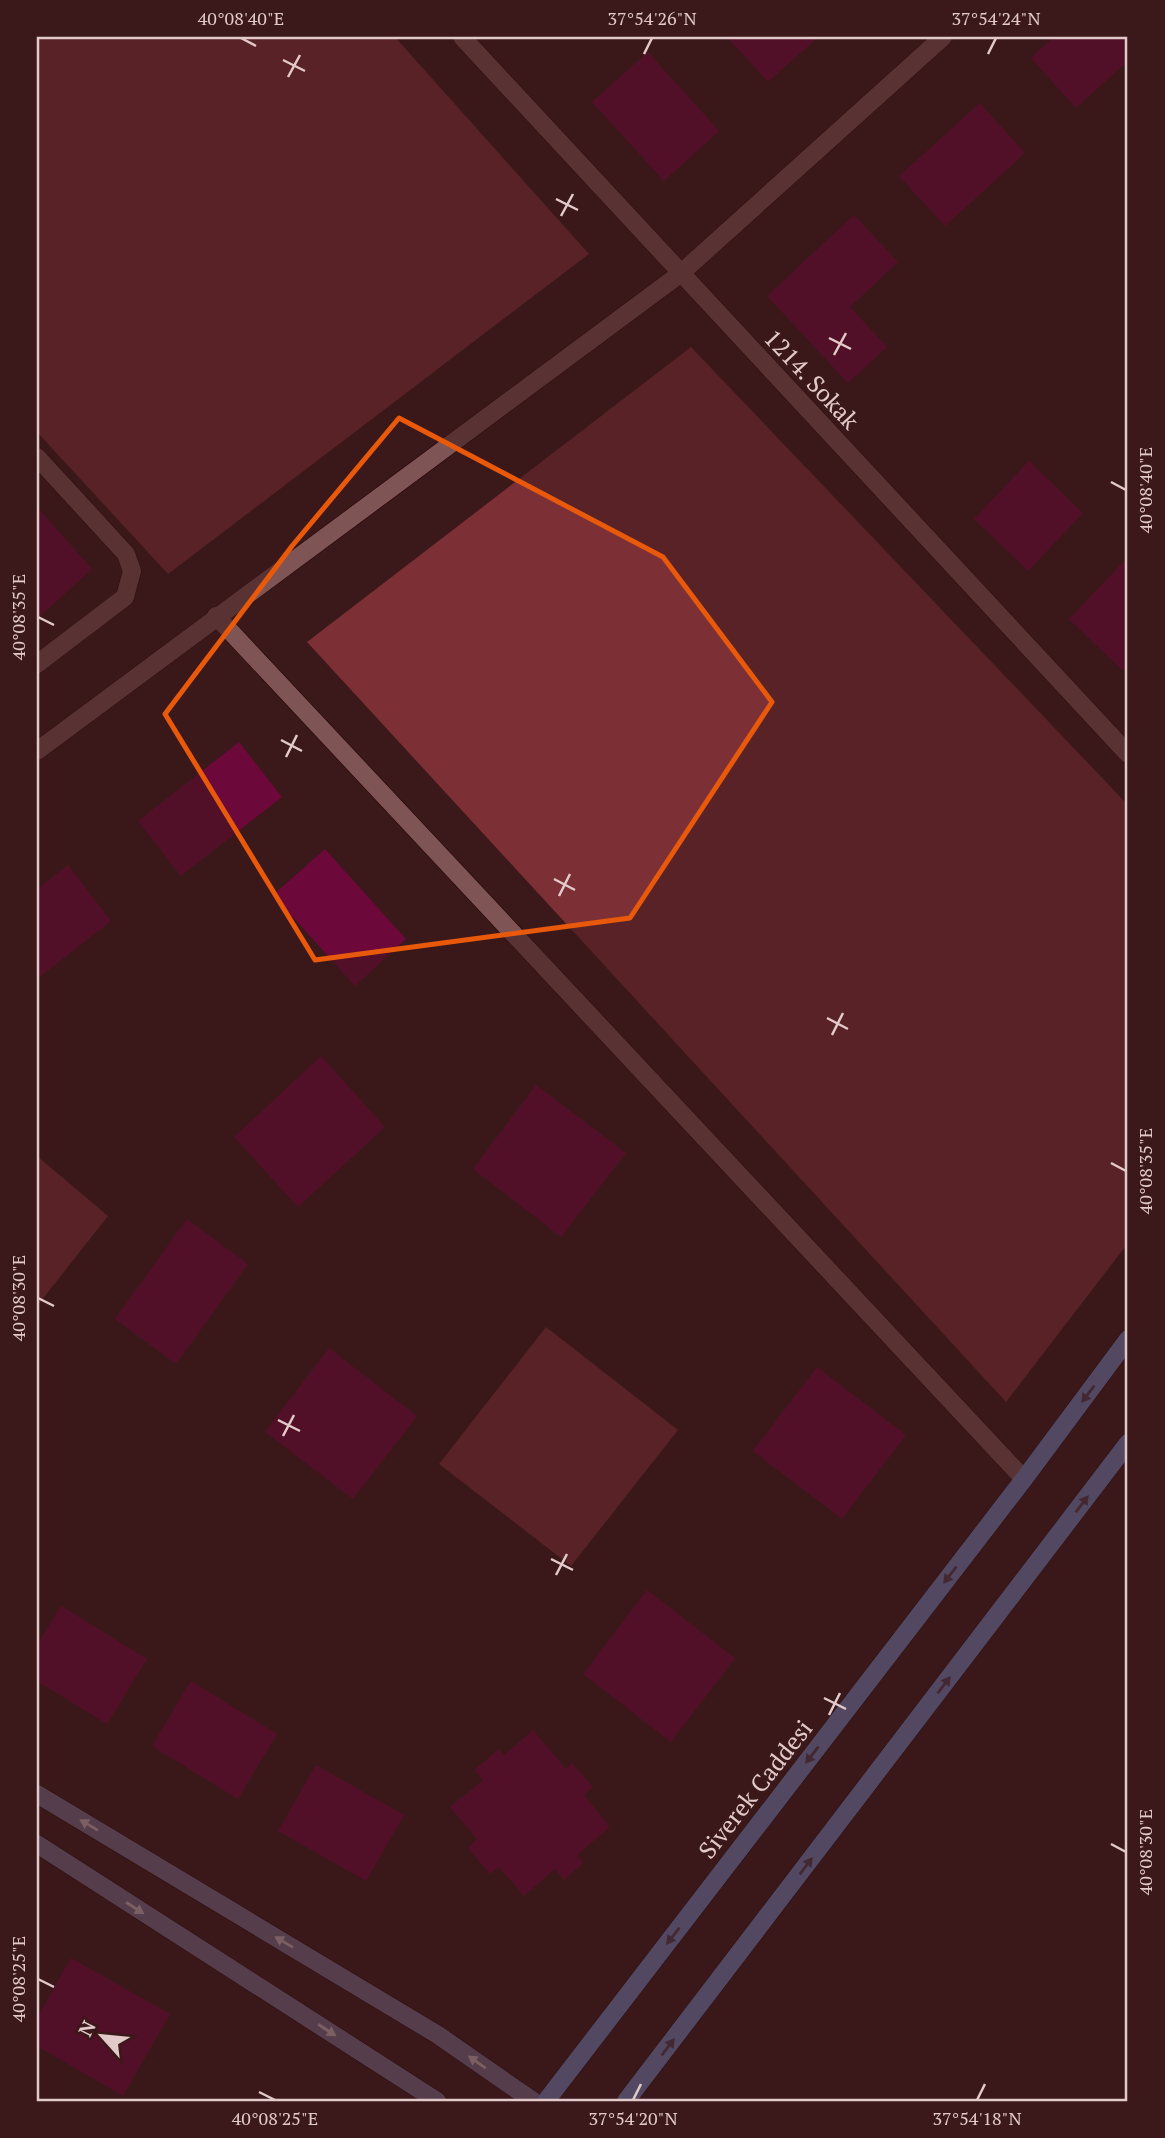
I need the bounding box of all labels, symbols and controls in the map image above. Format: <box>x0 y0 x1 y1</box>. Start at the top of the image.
text: 40°08'40"E <box>198 6 284 30</box>
text: 37°54'26"N <box>607 6 697 30</box>
text: 37°54'24"N <box>951 6 1041 30</box>
street label: 1214. Sokak <box>757 322 867 436</box>
text: 40°08'40"E <box>1133 447 1157 533</box>
text: 40°08'35"E <box>6 574 30 660</box>
text: 40°08'35"E <box>1133 1128 1157 1214</box>
text: 40°08'30"E <box>6 1255 30 1341</box>
one-way arrow <box>1080 1384 1095 1402</box>
one-way arrow <box>1074 1496 1089 1514</box>
one-way arrow <box>944 1566 958 1584</box>
one-way arrow <box>936 1676 950 1694</box>
street label: Siverek Caddesi <box>691 1713 819 1865</box>
one-way arrow <box>804 1746 819 1764</box>
text: 40°08'30"E <box>1133 1809 1157 1895</box>
one-way arrow <box>79 1819 98 1831</box>
one-way arrow <box>798 1857 812 1875</box>
one-way arrow <box>126 1901 145 1914</box>
one-way arrow <box>667 1927 681 1945</box>
text: 40°08'25"E <box>6 1936 30 2022</box>
one-way arrow <box>274 1936 293 1949</box>
north arrow <box>66 2002 136 2072</box>
text: N <box>72 2015 101 2040</box>
one-way arrow <box>317 2024 337 2037</box>
one-way arrow <box>660 2038 674 2056</box>
one-way arrow <box>468 2055 486 2069</box>
text: 40°08'25"E <box>232 2106 318 2130</box>
text: 37°54'20"N <box>588 2106 678 2130</box>
text: 37°54'18"N <box>932 2106 1022 2130</box>

